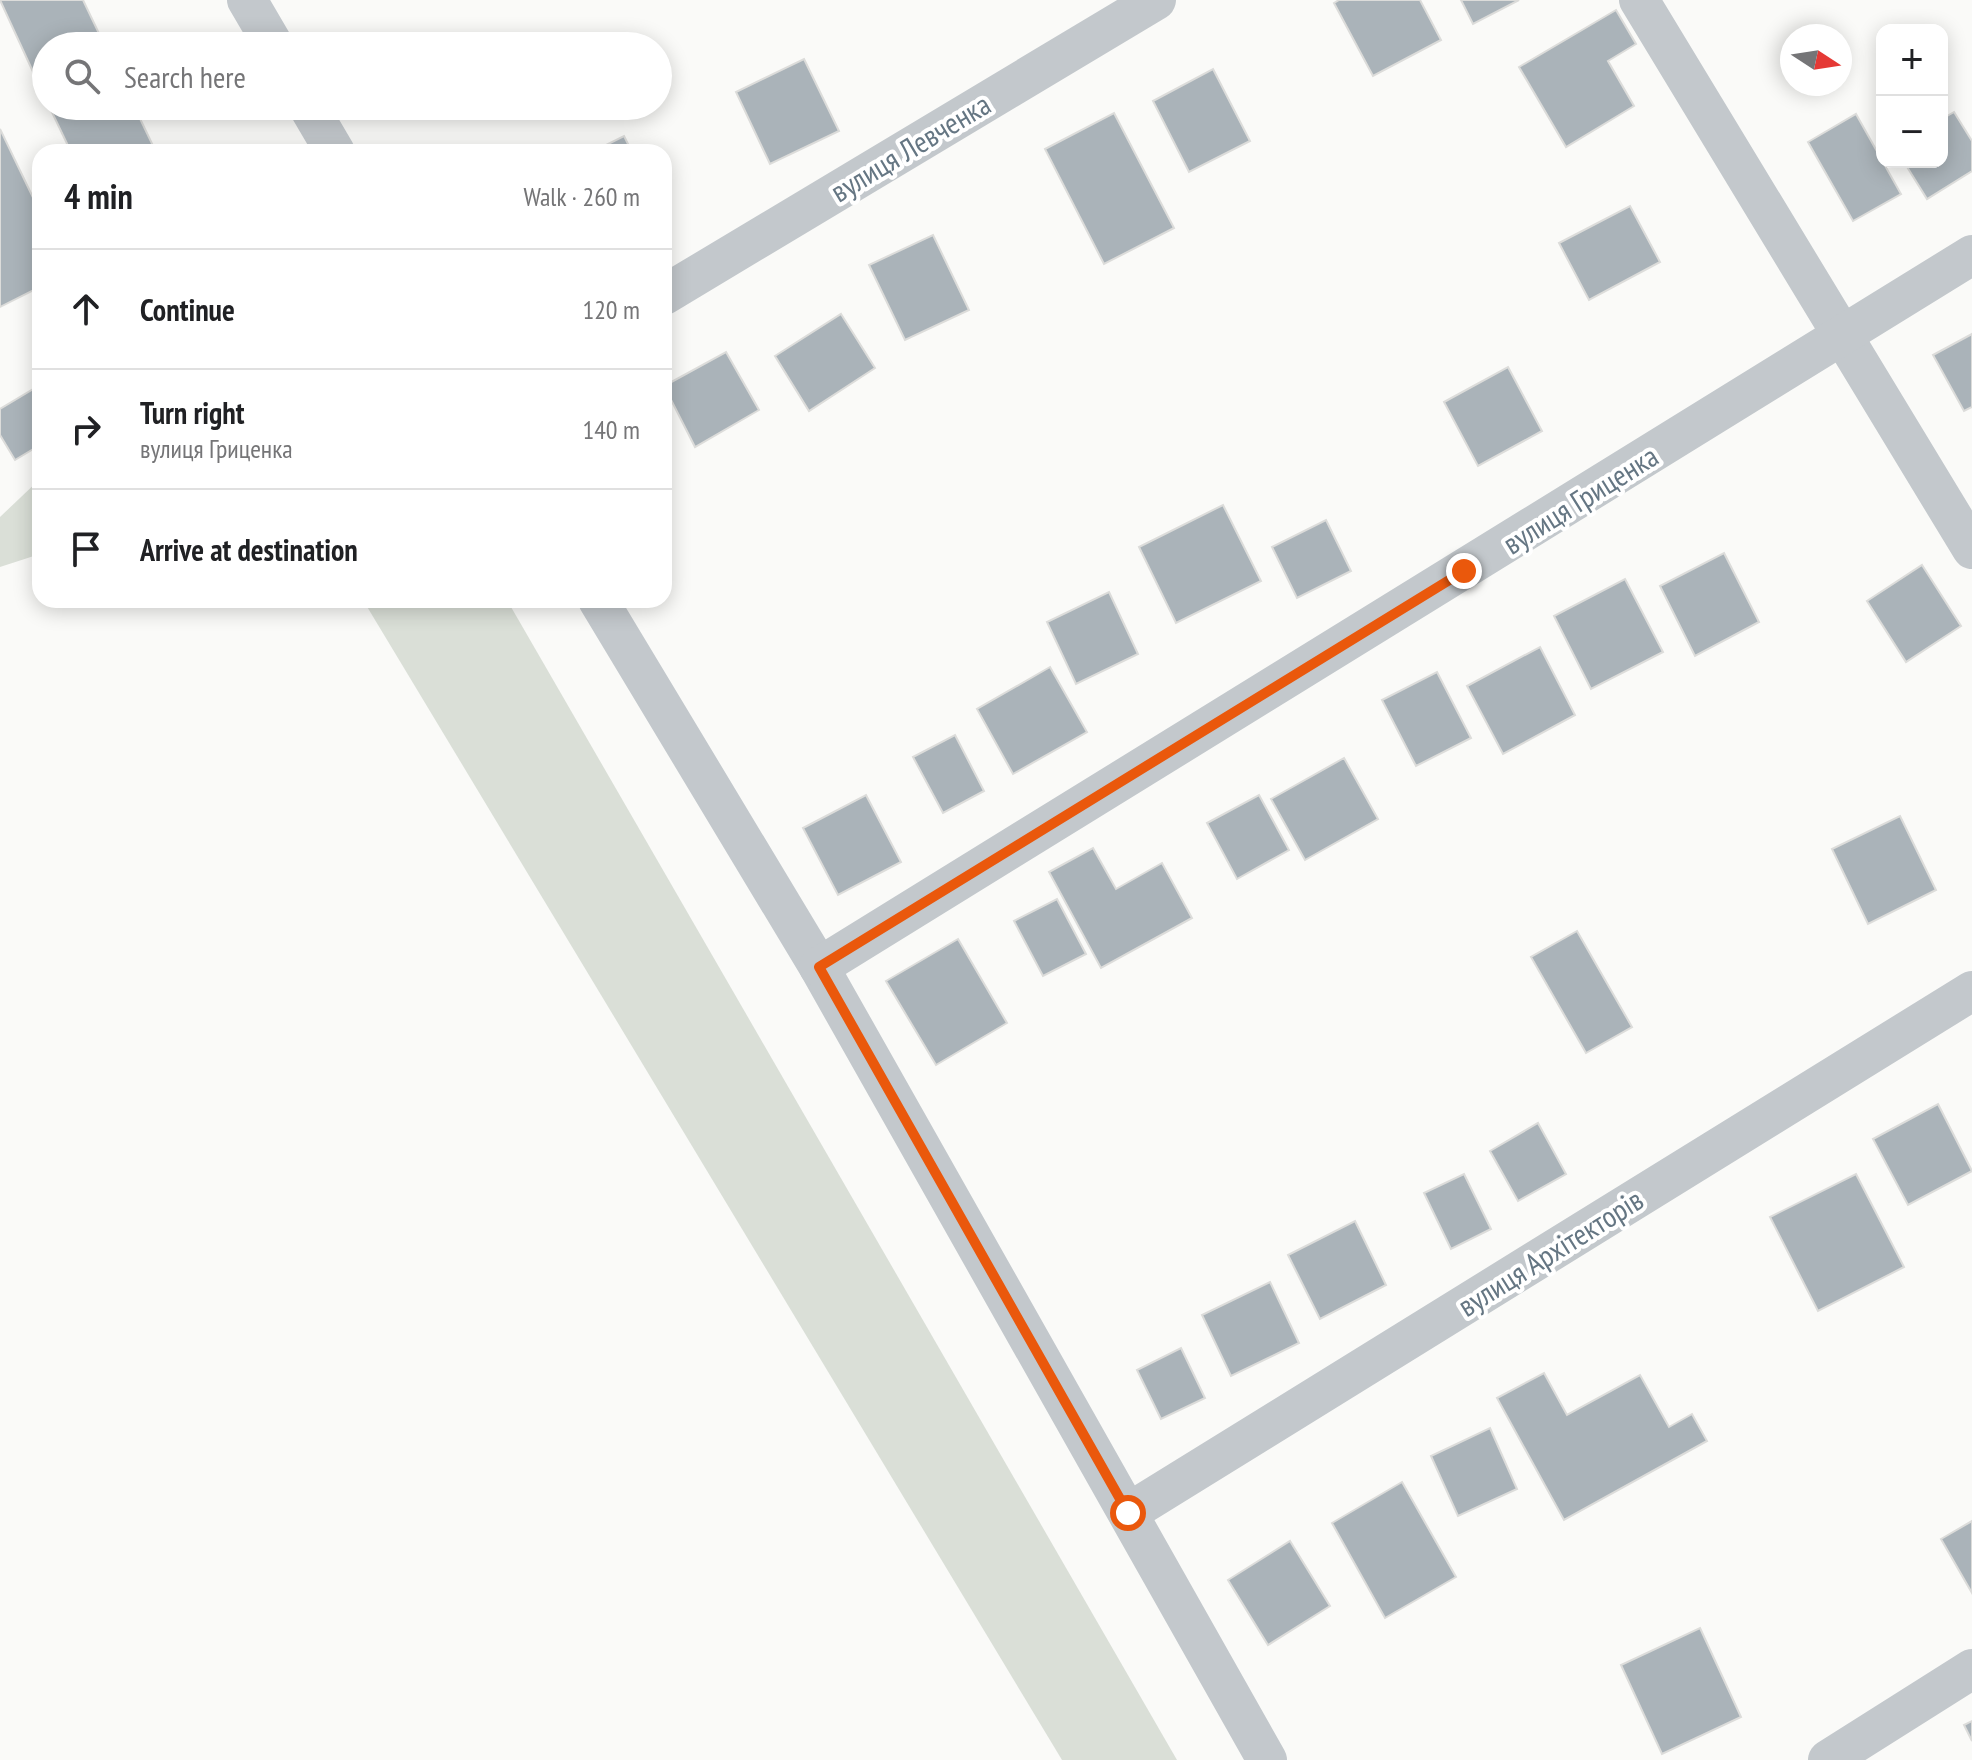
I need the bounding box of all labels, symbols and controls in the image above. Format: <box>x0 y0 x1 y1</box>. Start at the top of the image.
north arrow <box>1780 24 1852 96</box>
map controls <box>1876 24 1948 168</box>
button: + <box>1876 24 1948 96</box>
search box <box>32 32 672 120</box>
icon: search <box>60 54 104 98</box>
text: Search here <box>124 57 246 96</box>
street label: вулиця Левченка <box>823 84 997 210</box>
button: − <box>1876 96 1948 168</box>
text: 4 min <box>64 174 133 218</box>
text: Walk · 260 m <box>523 180 640 213</box>
icon: ahead <box>64 287 108 331</box>
text: Continue <box>140 290 235 329</box>
text: 120 m <box>582 293 640 326</box>
text: Turn right <box>140 393 244 432</box>
icon: right <box>64 407 108 451</box>
text: 140 m <box>582 413 640 446</box>
text: вулиця Гриценка <box>140 432 293 465</box>
street label: вулиця Гриценка <box>1495 436 1665 562</box>
icon: arrive <box>64 527 108 571</box>
text: Arrive at destination <box>140 530 358 569</box>
route end <box>1446 553 1482 589</box>
street label: вулиця Архітекторів <box>1450 1179 1650 1325</box>
route start <box>1110 1495 1146 1531</box>

